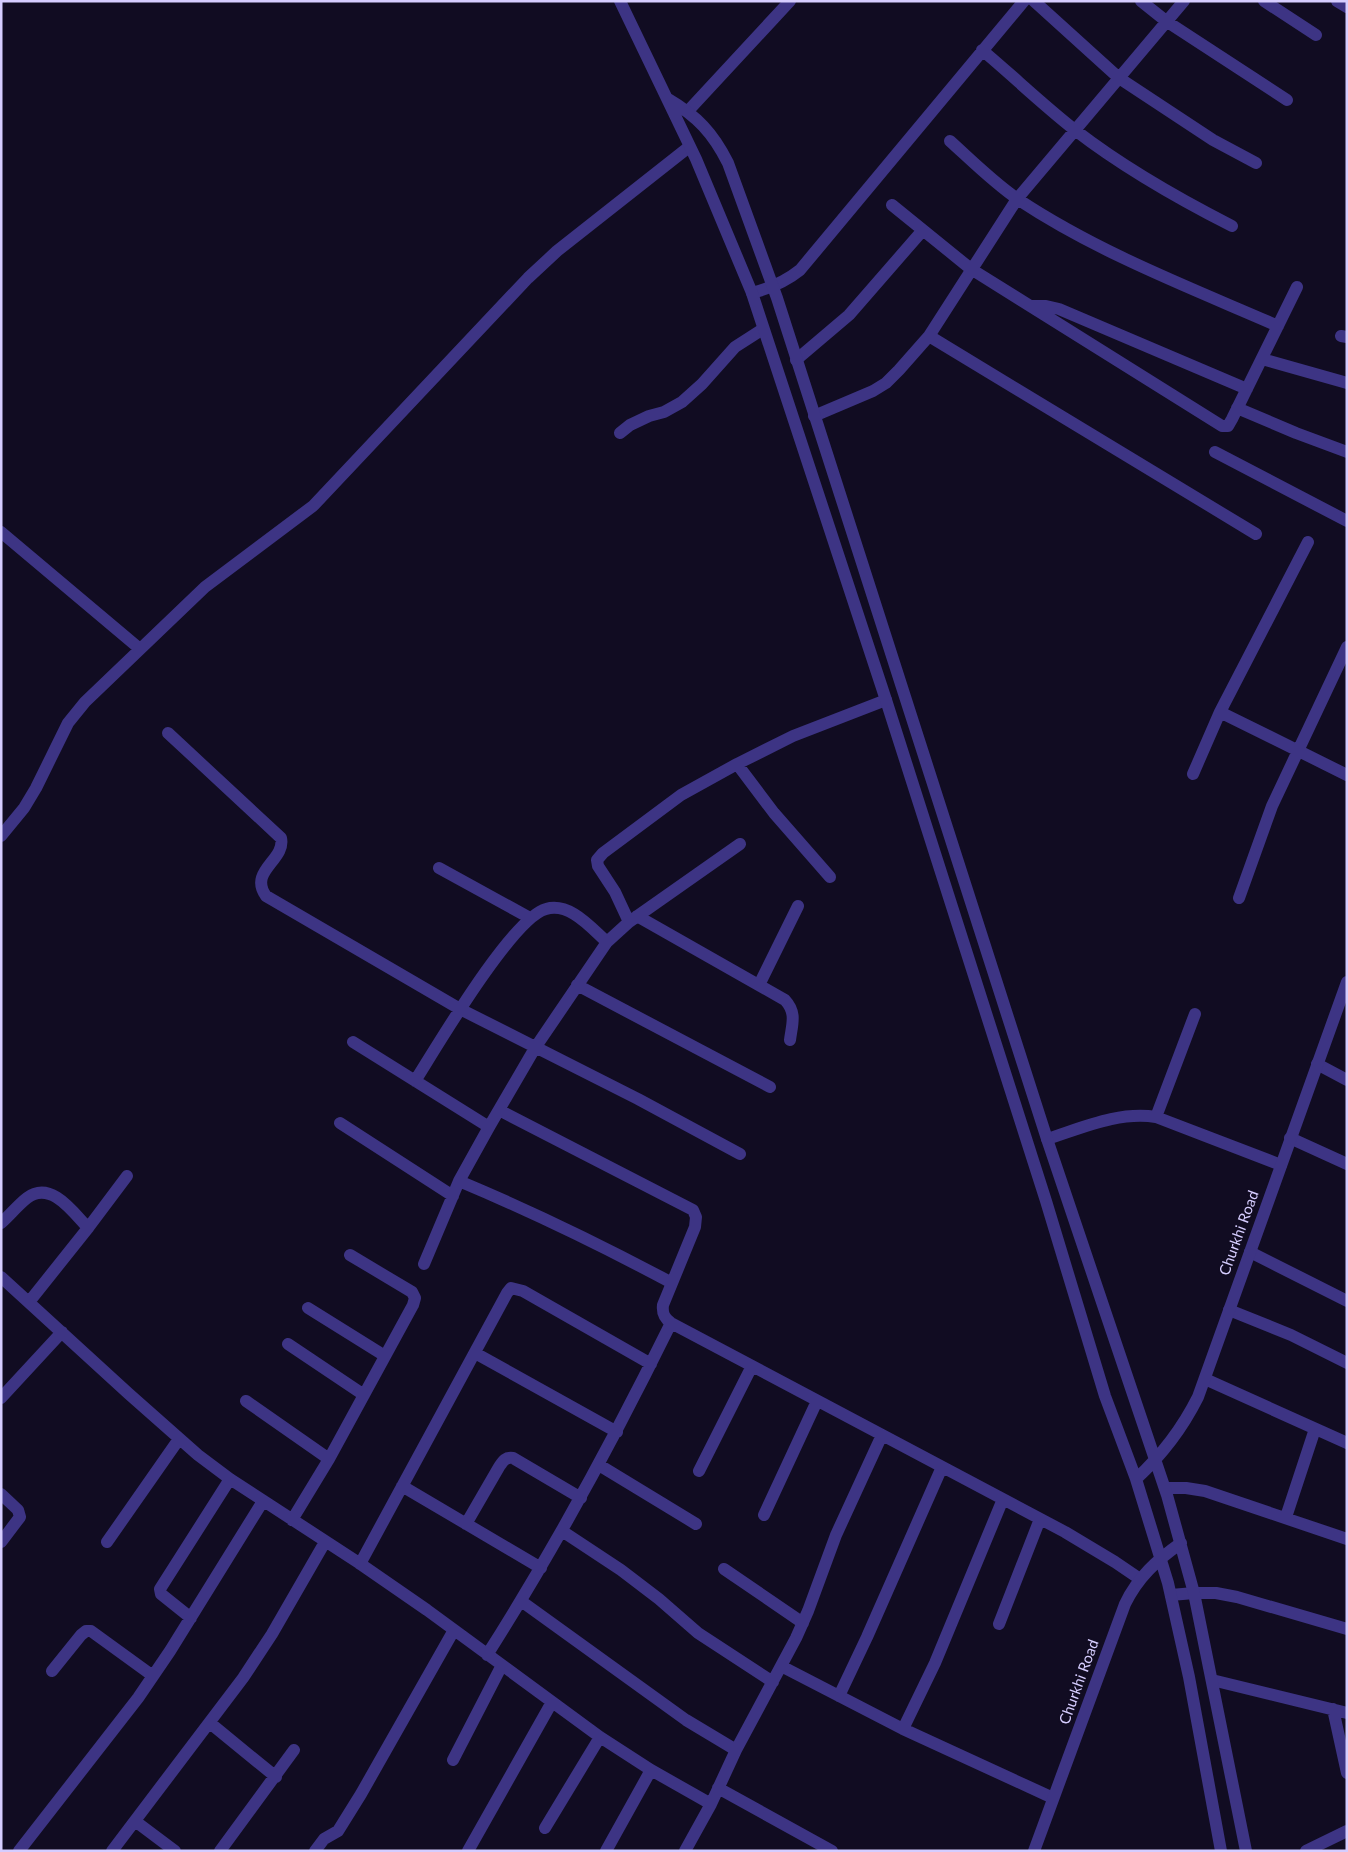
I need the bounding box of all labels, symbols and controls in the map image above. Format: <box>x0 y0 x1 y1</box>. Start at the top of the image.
street label: Churkhi Road <box>1214 1188 1262 1278</box>
street label: Churkhi Road <box>1054 1637 1102 1727</box>

